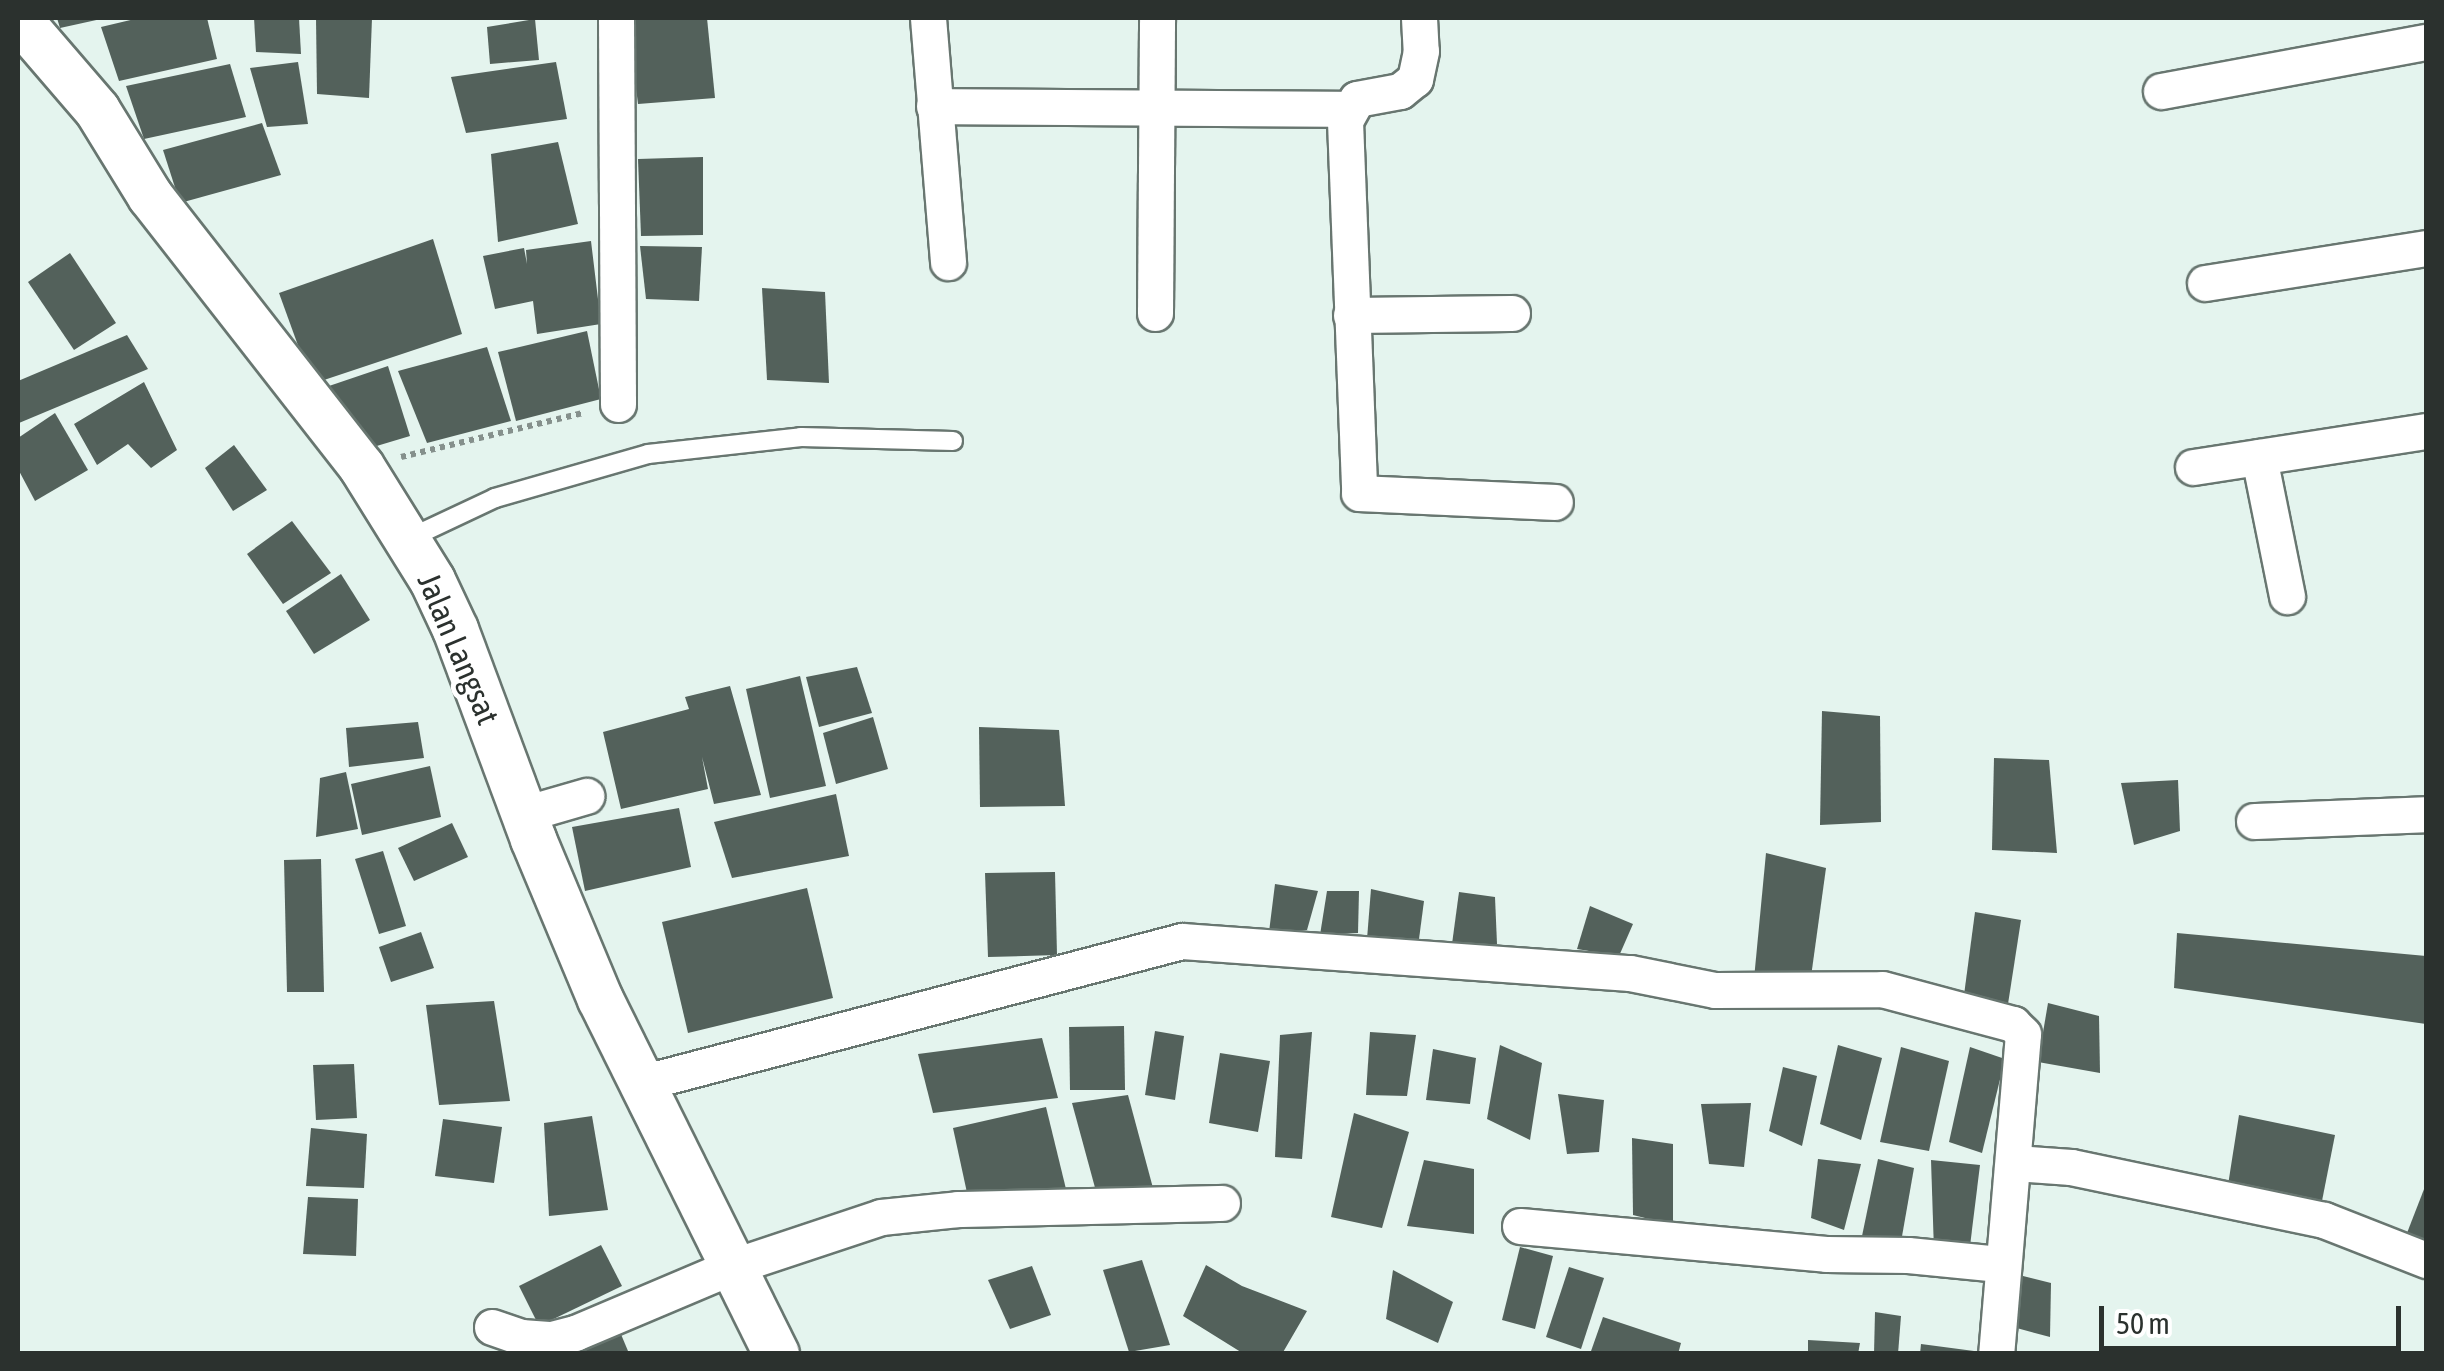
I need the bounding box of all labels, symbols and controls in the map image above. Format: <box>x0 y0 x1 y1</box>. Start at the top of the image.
street label: Jalan Langsat <box>409 568 507 730</box>
scale bar <box>2104 1286 2406 1348</box>
text: 50 m <box>2116 1306 2170 1340</box>

